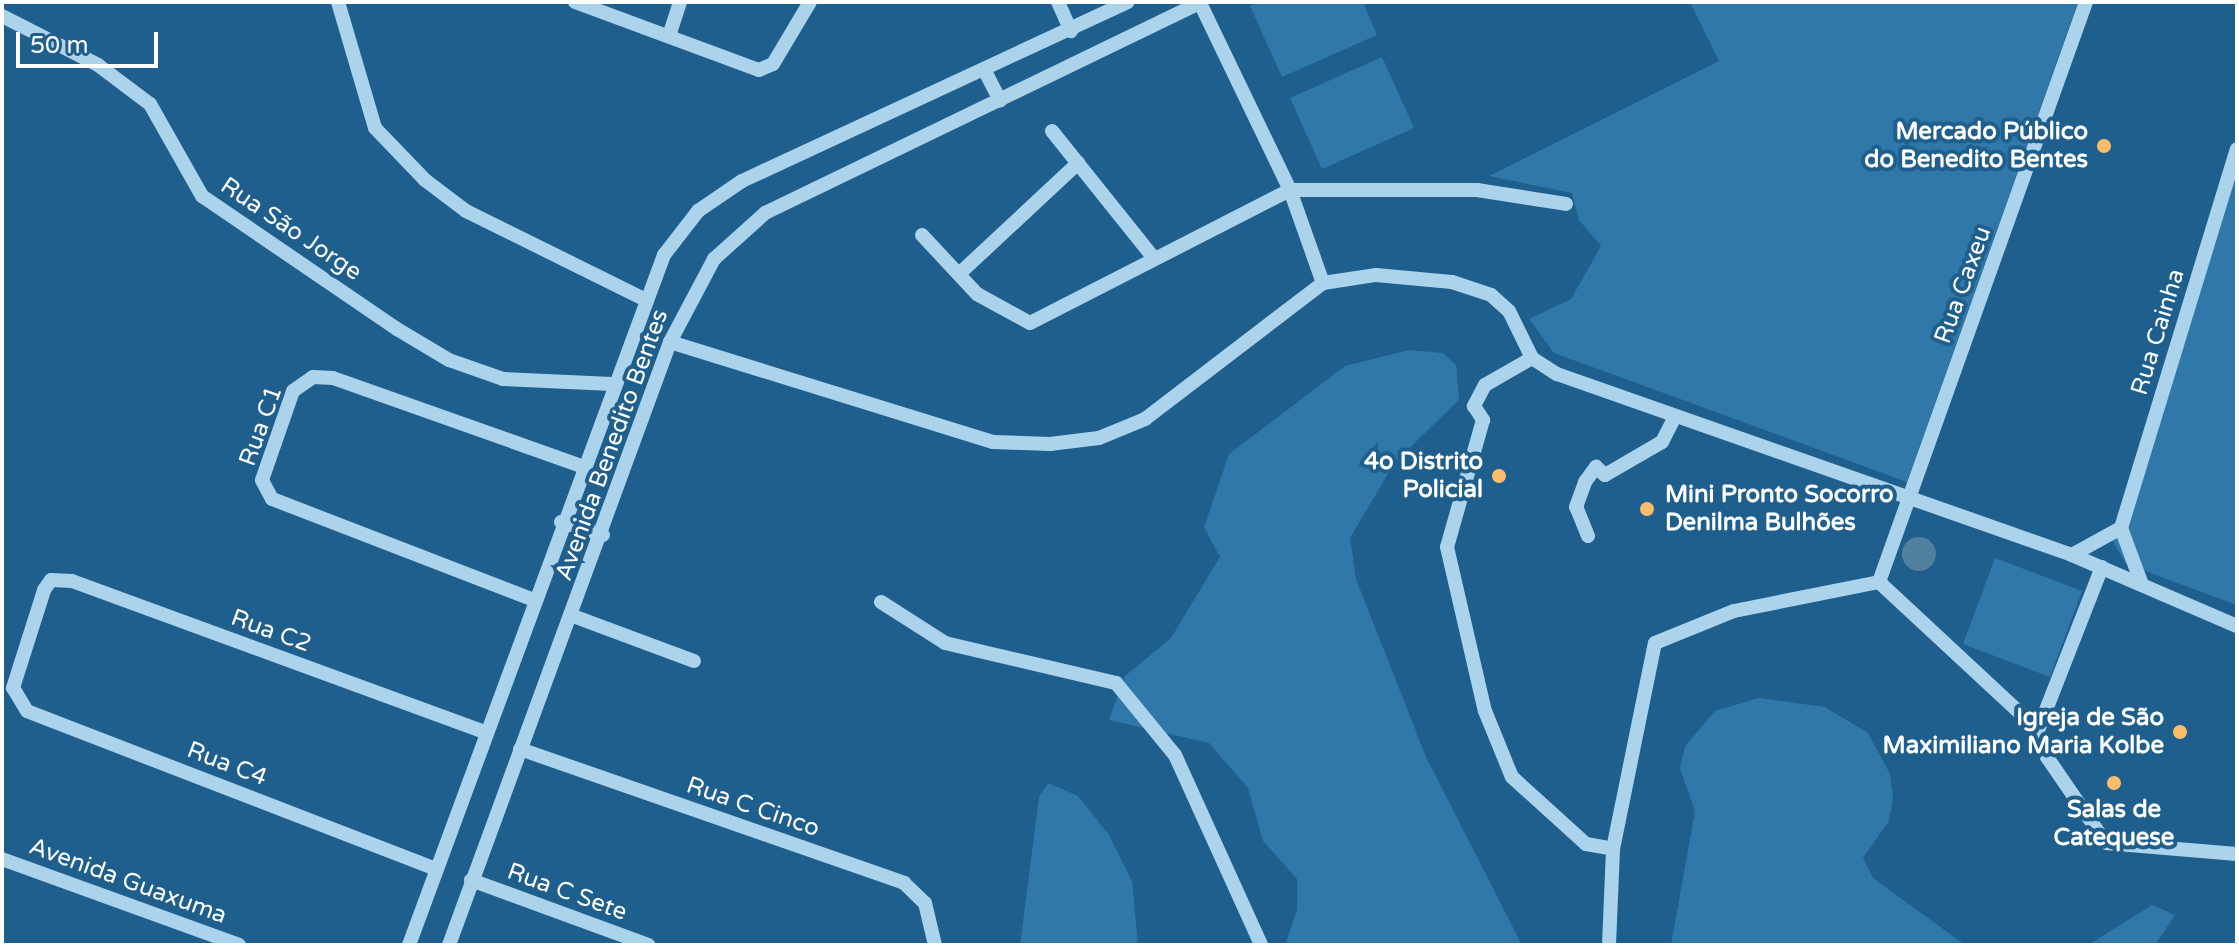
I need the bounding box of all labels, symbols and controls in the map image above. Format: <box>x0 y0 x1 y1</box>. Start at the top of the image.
scale bar <box>20 16 162 66</box>
text: 50 m <box>30 31 88 60</box>
place label: Mercado Público do Benedito Bentes <box>1864 118 2088 174</box>
marker: Mercado Público do Benedito Bentes <box>2095 137 2113 155</box>
street label: Rua São Jorge <box>215 171 367 287</box>
street label: Rua Caxeu <box>1929 223 1997 347</box>
street label: Rua Cainha <box>2125 265 2191 399</box>
street label: Avenida Benedito Bentes <box>549 306 675 584</box>
street label: Rua C1 <box>233 382 289 470</box>
place label: 4o Distrito Policial <box>1364 448 1483 504</box>
marker: 4o Distrito Policial <box>1490 467 1508 485</box>
place label: Mini Pronto Socorro Denilma Bulhões <box>1665 481 1894 537</box>
marker: Mini Pronto Socorro Denilma Bulhões <box>1636 498 1658 520</box>
street label: Rua C2 <box>227 603 315 659</box>
place label: Igreja de São Maximiliano Maria Kolbe <box>1883 704 2164 760</box>
marker: Igreja de São Maximiliano Maria Kolbe <box>2171 723 2189 741</box>
street label: Rua C4 <box>183 736 271 792</box>
street label: Rua C Cinco <box>683 771 823 843</box>
marker: Salas de Catequese <box>2105 774 2123 792</box>
place label: Salas de Catequese <box>2054 796 2174 852</box>
street label: Avenida Guaxuma <box>25 832 231 930</box>
street label: Rua C Sete <box>503 857 631 927</box>

